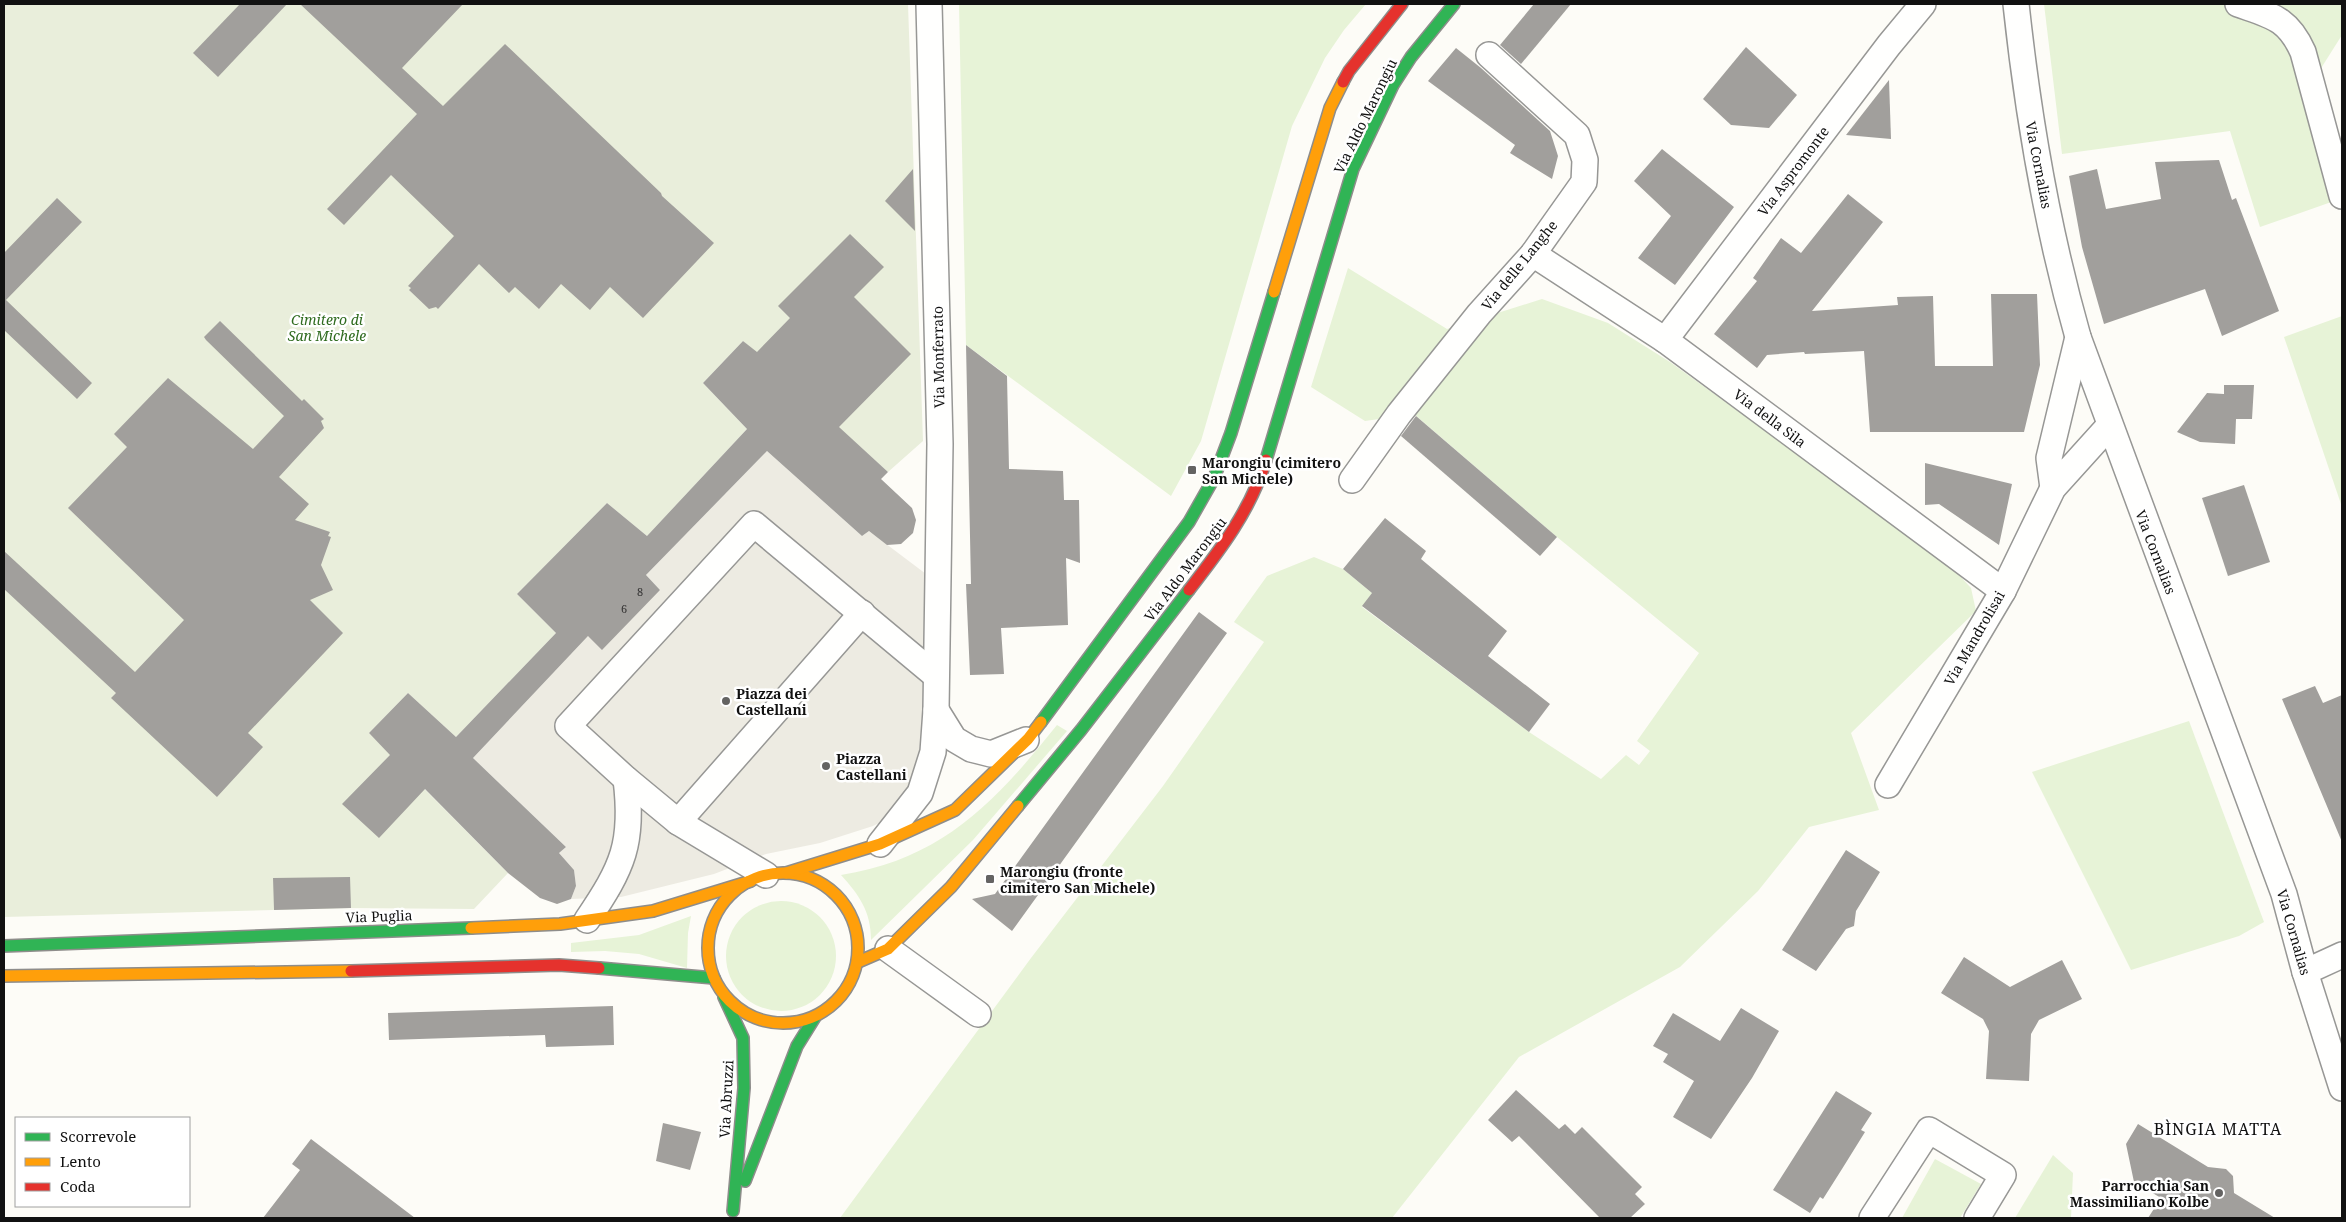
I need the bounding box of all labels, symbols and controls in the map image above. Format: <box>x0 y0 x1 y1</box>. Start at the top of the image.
street label: Via Aldo Marongiu <box>1329 55 1401 177</box>
street label: Via Cornalias <box>2021 120 2057 210</box>
street label: Via Aspromonte <box>1753 122 1833 220</box>
street label: Via delle Langhe <box>1477 216 1561 314</box>
street label: Via Monferrato <box>928 306 948 408</box>
park label: Cimitero di San Michele <box>288 310 366 345</box>
street label: Via della Sila <box>1730 385 1810 452</box>
place label: Marongiu (cimitero San Michele) <box>1202 453 1341 488</box>
marker: Marongiu (cimitero San Michele) <box>1186 464 1198 476</box>
street label: Via Cornalias <box>2131 507 2181 597</box>
street label: Via Aldo Marongiu <box>1140 513 1230 625</box>
house number: 8 <box>637 584 643 599</box>
street label: Via Mandrolisai <box>1939 587 2009 689</box>
house number: 6 <box>621 601 627 616</box>
place label: Piazza dei Castellani <box>736 684 807 719</box>
marker: Piazza dei Castellani <box>720 695 732 707</box>
place label: Piazza Castellani <box>836 749 907 784</box>
marker: Piazza Castellani <box>820 760 832 772</box>
place label: Marongiu (fronte cimitero San Michele) <box>1000 862 1155 897</box>
marker: Marongiu (fronte cimitero San Michele) <box>984 873 996 885</box>
street label: Via Cornalias <box>2273 887 2315 977</box>
street label: Via Puglia <box>345 905 413 927</box>
street label: Via Abruzzi <box>714 1059 738 1139</box>
legend <box>15 1117 190 1207</box>
district label: BÌNGIA MATTA <box>2154 1118 2282 1140</box>
text: Scorrevole <box>60 1126 136 1146</box>
text: Lento <box>60 1151 101 1171</box>
text: Coda <box>60 1176 96 1196</box>
place label: Parrocchia San Massimiliano Kolbe <box>2070 1176 2209 1211</box>
marker: Parrocchia San Massimiliano Kolbe <box>2213 1187 2225 1199</box>

